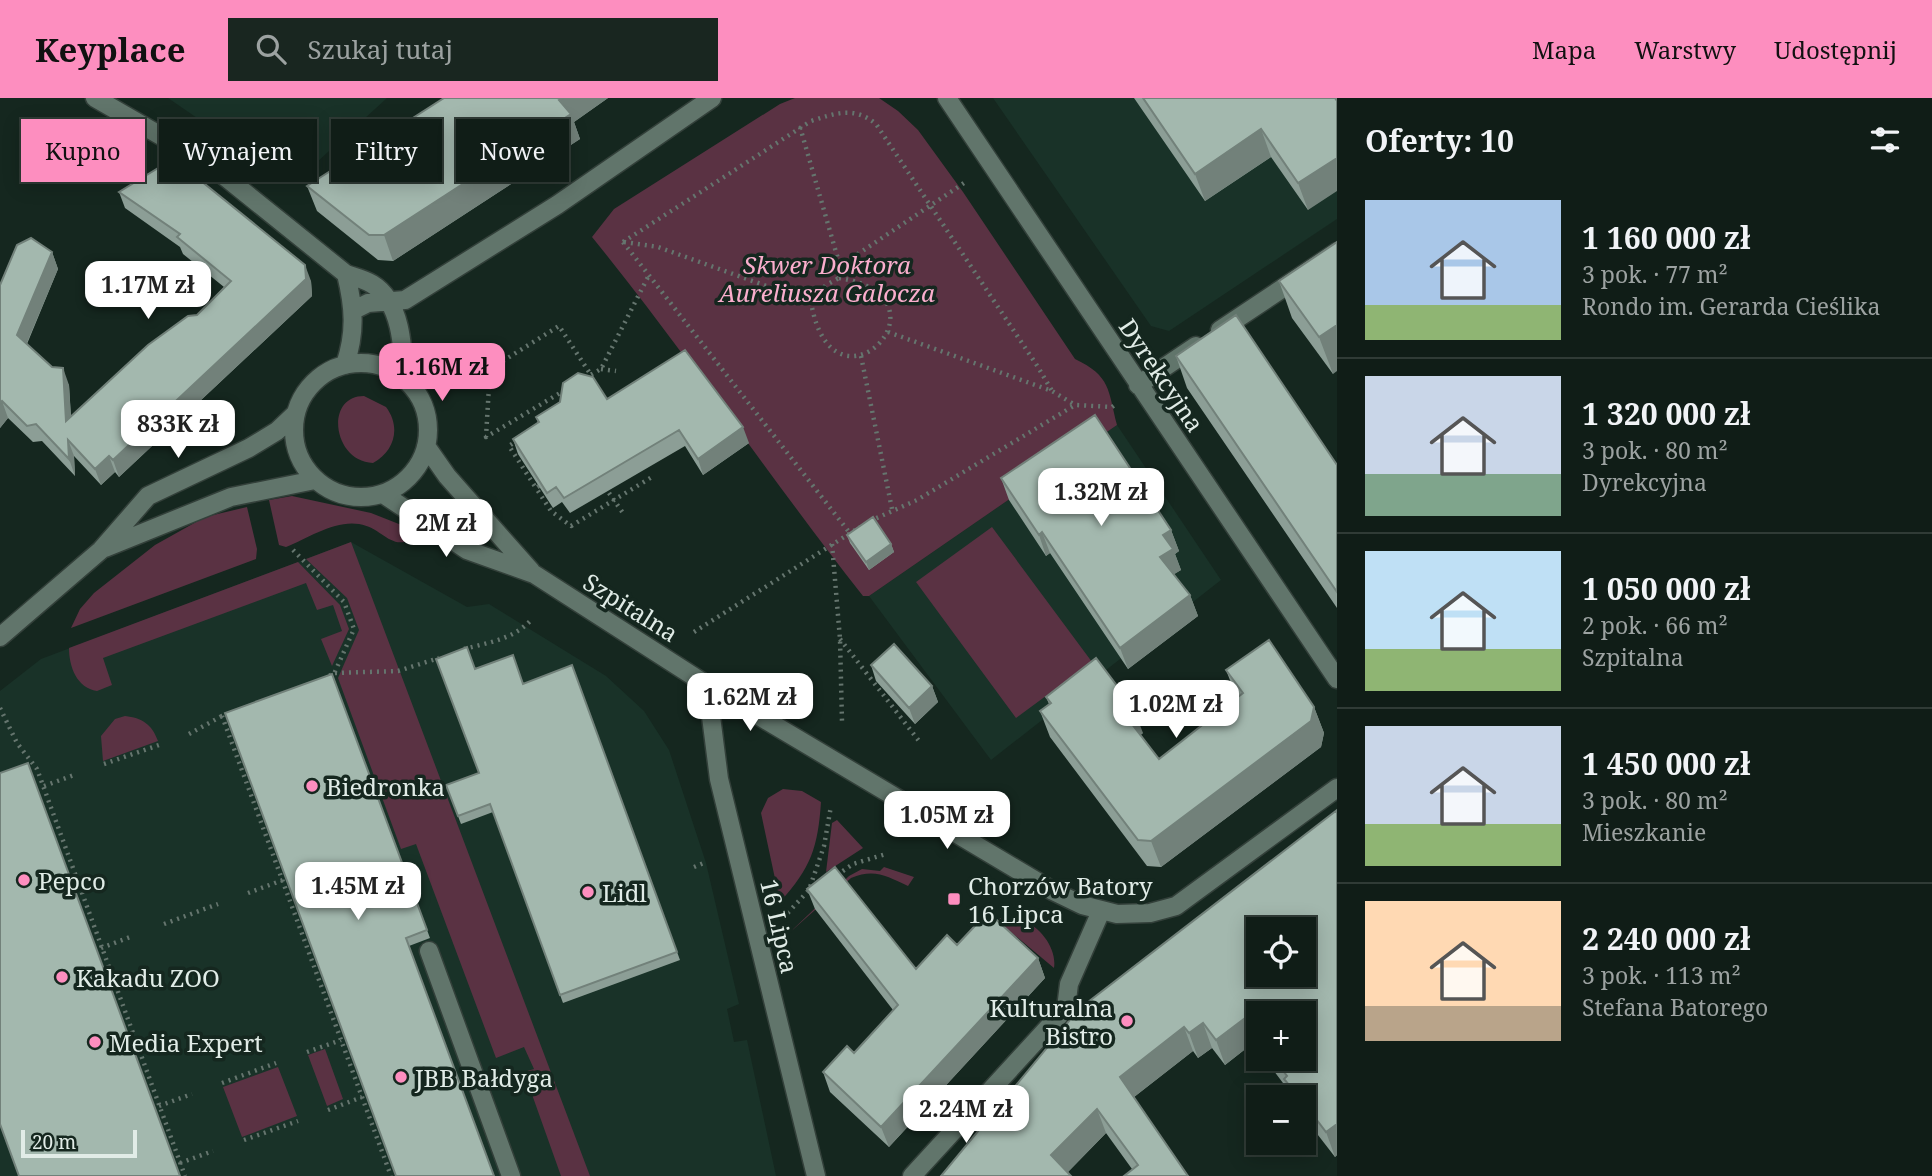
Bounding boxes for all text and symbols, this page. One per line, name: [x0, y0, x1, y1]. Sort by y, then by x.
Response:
search box: [228, 18, 718, 81]
text: Keyplace: [35, 27, 186, 72]
icon: search: [252, 30, 290, 68]
text: Szukaj tutaj: [308, 31, 453, 67]
text: Mapa: [1532, 33, 1596, 66]
text: Warstwy: [1634, 33, 1736, 66]
text: Udostępnij: [1774, 33, 1897, 66]
chip: Kupno: [21, 119, 145, 182]
chip: Wynajem: [159, 119, 317, 182]
chip: Filtry: [331, 119, 442, 182]
chip: Nowe: [456, 119, 569, 182]
text: Oferty: 10: [1365, 120, 1514, 161]
icon: filters: [1866, 121, 1904, 159]
text: 1 160 000 zł: [1582, 217, 1750, 258]
icon: home: [1421, 228, 1505, 312]
park label: Skwer Doktora Aureliusza Galocza: [717, 248, 935, 309]
text: 3 pok. · 77 m²: [1582, 258, 1728, 290]
pin: 1.17M zł: [76, 262, 220, 321]
text: 1.17M zł: [101, 268, 195, 300]
text: Rondo im. Gerarda Cieślika: [1582, 290, 1880, 322]
street label: Dyrekcyjna: [1112, 312, 1212, 438]
pin: 1.16M zł: [370, 344, 514, 403]
text: 1.16M zł: [395, 350, 489, 382]
text: 1 320 000 zł: [1582, 393, 1750, 434]
pin: 833K zł: [113, 400, 243, 460]
icon: home: [1421, 404, 1505, 488]
text: 833K zł: [137, 407, 219, 439]
text: 3 pok. · 80 m²: [1582, 434, 1728, 466]
text: Dyrekcyjna: [1582, 466, 1707, 498]
pin: 1.32M zł: [1029, 468, 1173, 528]
text: 1.32M zł: [1054, 475, 1148, 507]
pin: 2M zł: [397, 500, 495, 559]
text: 2M zł: [415, 506, 477, 538]
street label: Szpitalna: [577, 565, 685, 649]
text: 1 050 000 zł: [1582, 568, 1750, 609]
icon: home: [1421, 579, 1505, 663]
text: 2 pok. · 66 m²: [1582, 609, 1728, 641]
text: Szpitalna: [1582, 641, 1684, 673]
pin: 1.62M zł: [678, 674, 822, 733]
text: 1.62M zł: [703, 680, 797, 712]
pin: 1.02M zł: [1104, 680, 1248, 740]
text: 1.02M zł: [1129, 687, 1223, 719]
text: 1 450 000 zł: [1582, 743, 1750, 784]
icon: home: [1421, 754, 1505, 838]
place label: Biedronka: [326, 770, 445, 803]
marker: Biedronka: [304, 778, 320, 794]
text: 3 pok. · 80 m²: [1582, 784, 1728, 816]
pin: 1.05M zł: [875, 792, 1019, 851]
text: 1.05M zł: [900, 798, 994, 830]
text: Mieszkanie: [1582, 816, 1706, 848]
pin: 1.45M zł: [286, 862, 430, 922]
place label: Pepco: [38, 864, 106, 897]
text: 1.45M zł: [311, 869, 405, 901]
place label: Chorzów Batory 16 Lipca: [968, 869, 1153, 930]
marker: Pepco: [16, 872, 32, 888]
place label: Lidl: [602, 876, 647, 909]
street label: 16 Lipca: [753, 876, 807, 976]
marker: Lidl: [580, 884, 596, 900]
marker: Chorzów Batory 16 Lipca: [946, 891, 962, 907]
map controls: [1246, 917, 1316, 1155]
button: locate: [1246, 917, 1316, 987]
text: 2 240 000 zł: [1582, 918, 1750, 959]
icon: home: [1421, 929, 1505, 1013]
text: 3 pok. · 113 m²: [1582, 959, 1741, 991]
place label: Kakadu ZOO: [76, 961, 220, 994]
marker: Kakadu ZOO: [54, 969, 70, 985]
place label: Kulturalna Bistro: [990, 991, 1113, 1052]
text: Stefana Batorego: [1582, 991, 1768, 1023]
button: +: [1246, 1001, 1316, 1071]
marker: Kulturalna Bistro: [1119, 1013, 1135, 1029]
place label: Media Expert: [109, 1026, 263, 1059]
marker: Media Expert: [87, 1034, 103, 1050]
place label: JBB Bałdyga: [414, 1061, 553, 1094]
marker: JBB Bałdyga: [393, 1069, 409, 1085]
button: −: [1246, 1085, 1316, 1155]
pin: 2.24M zł: [894, 1086, 1038, 1145]
text: 2.24M zł: [919, 1092, 1013, 1124]
scale bar: [21, 1127, 136, 1159]
text: 20 m: [32, 1129, 76, 1155]

